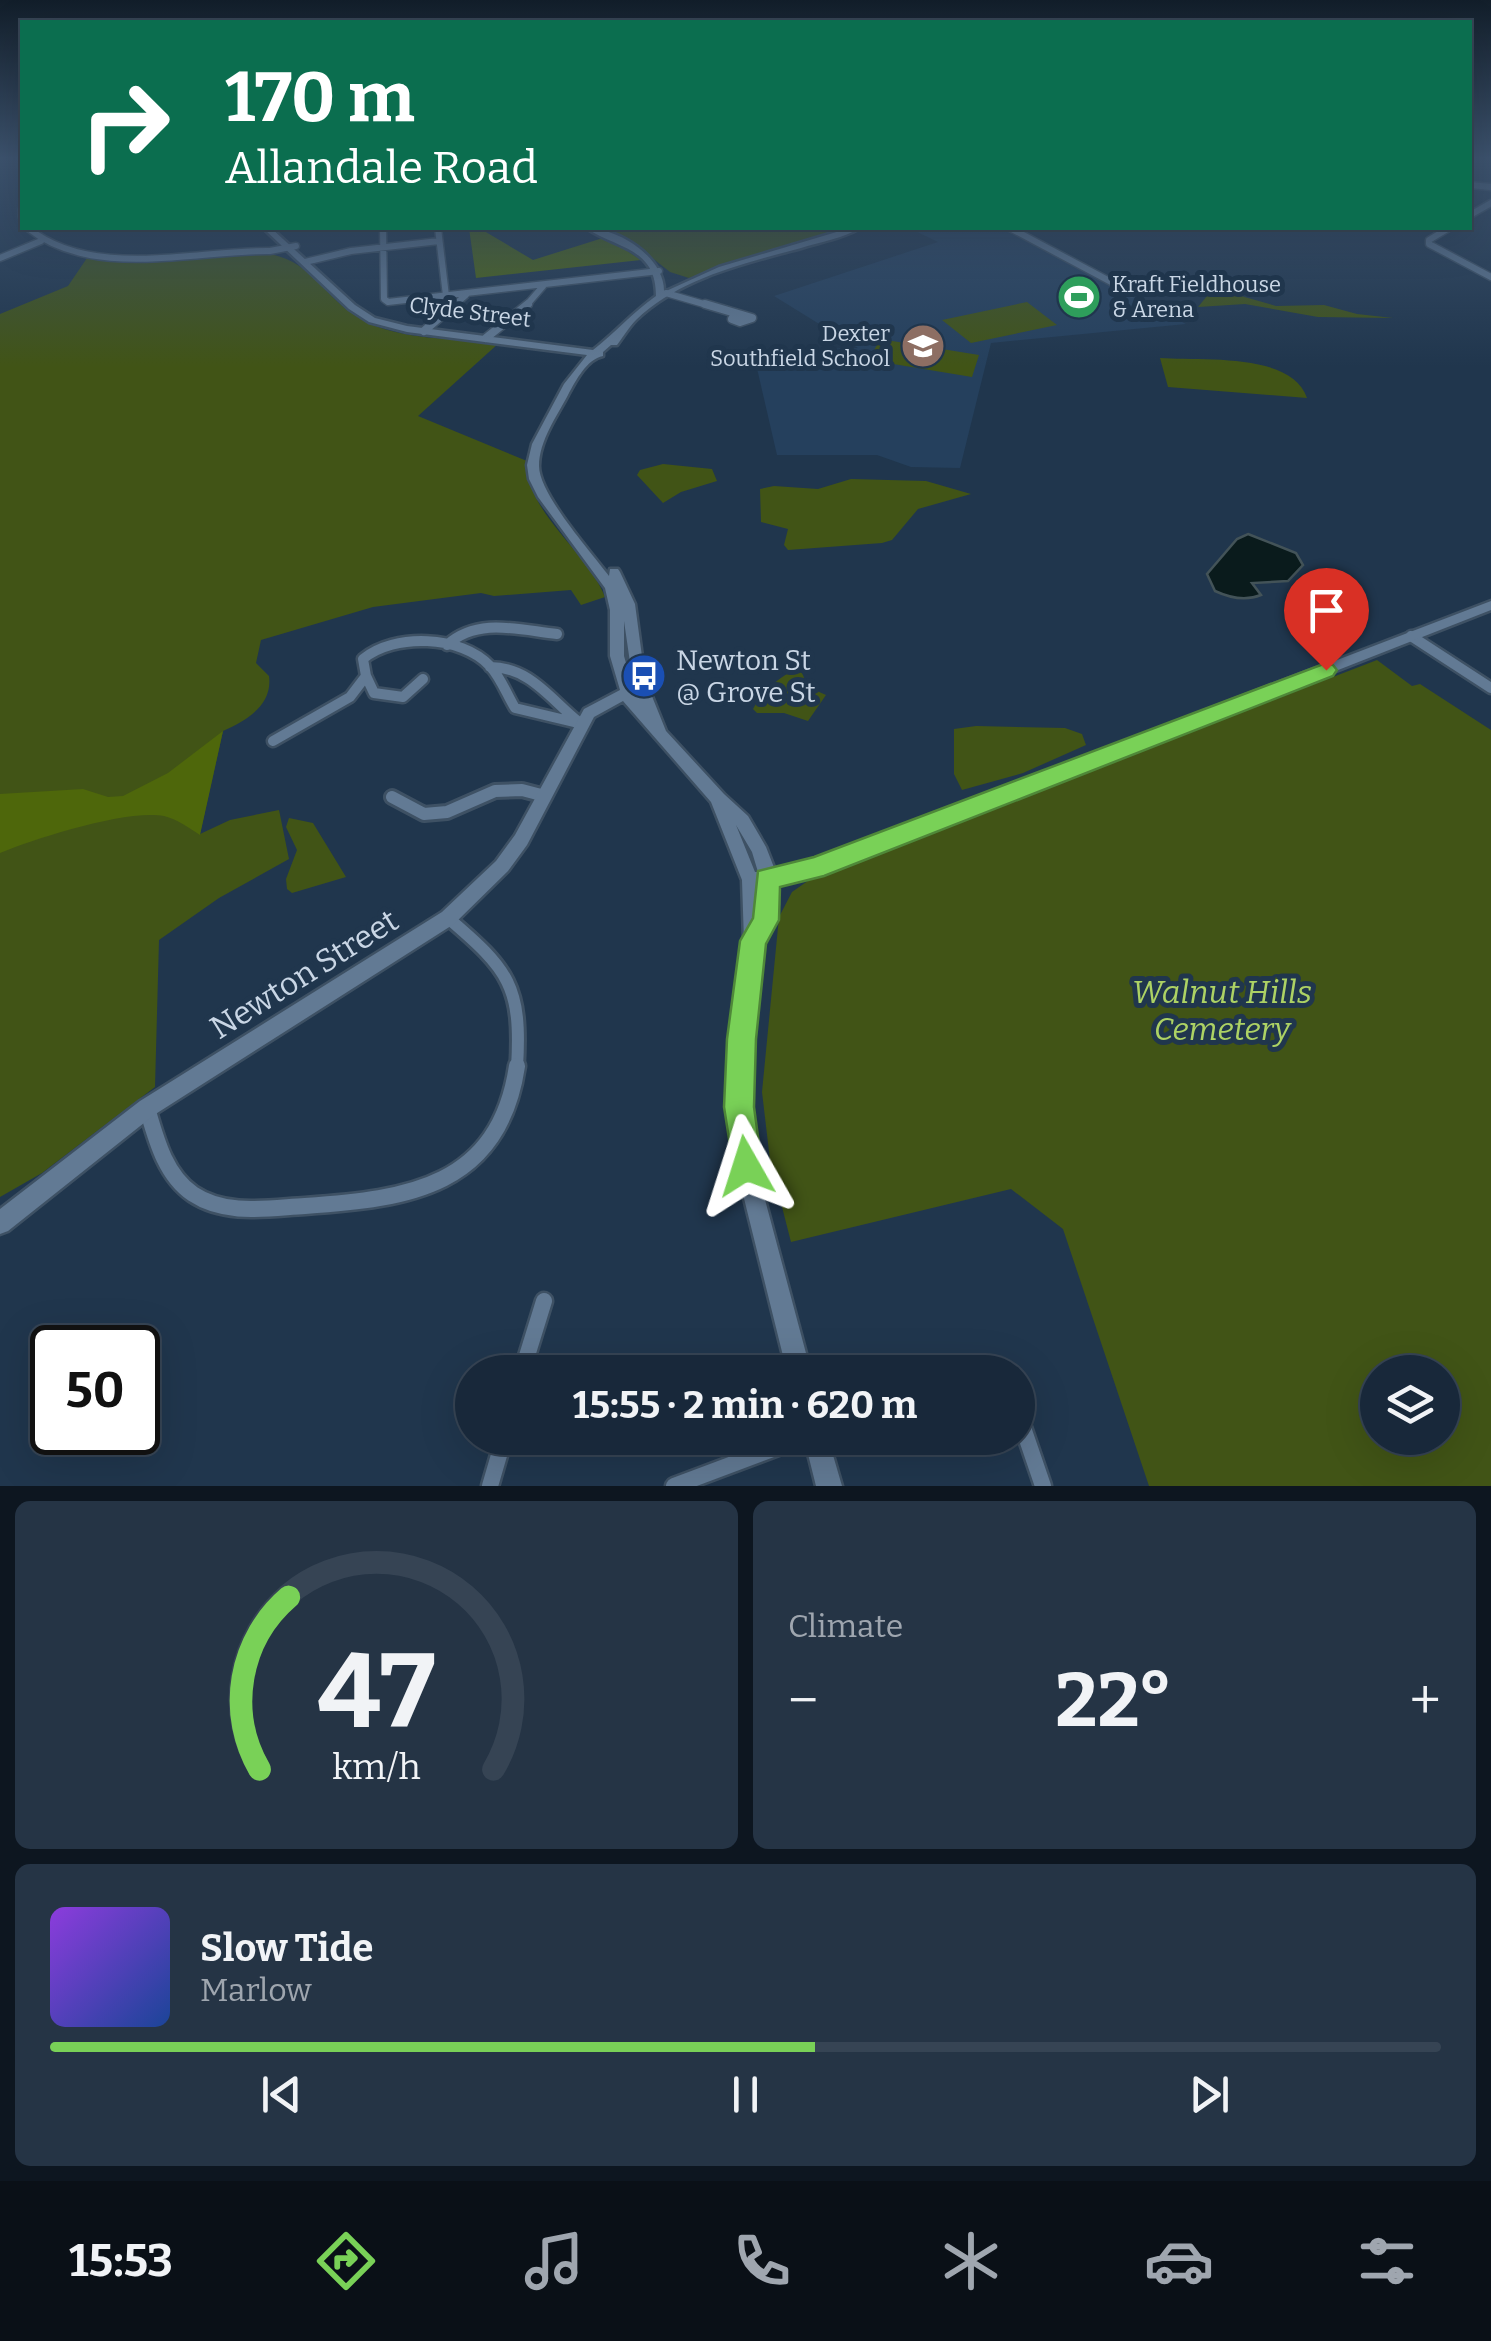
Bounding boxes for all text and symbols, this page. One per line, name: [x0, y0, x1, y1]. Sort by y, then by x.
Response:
text: 170 m: [225, 56, 415, 140]
icon: right: [60, 60, 190, 190]
text: Allandale Road: [225, 141, 538, 195]
place label: Kraft Fieldhouse & Arena: [1112, 271, 1281, 323]
sports icon: Kraft Fieldhouse & Arena: [1056, 274, 1102, 320]
street label: Clyde Street: [408, 291, 532, 333]
place label: Dexter Southfield School: [710, 320, 890, 372]
school or university icon: Dexter Southfield School: [900, 323, 946, 369]
pin: [1284, 568, 1369, 671]
icon: arrive: [1299, 583, 1354, 638]
place label: Newton St @ Grove St: [676, 644, 816, 709]
bus stop icon: Newton St @ Grove St: [621, 653, 667, 699]
street label: Newton Street: [203, 901, 405, 1047]
park label: Walnut Hills Cemetery: [1132, 973, 1312, 1048]
position arrow: [694, 1114, 798, 1218]
speed limit sign: 50: [30, 1325, 160, 1455]
map controls: [1360, 1355, 1460, 1455]
button: layers: [1360, 1355, 1460, 1455]
text: 15:55 · 2 min · 620 m: [573, 1382, 917, 1428]
text: Climate: [788, 1607, 903, 1645]
text: 47: [317, 1630, 436, 1755]
text: 22°: [1055, 1656, 1173, 1746]
text: −: [788, 1668, 818, 1734]
text: +: [1410, 1668, 1441, 1734]
text: km/h: [332, 1746, 421, 1788]
text: Slow Tide: [200, 1925, 373, 1971]
text: Marlow: [200, 1971, 312, 2009]
icon: previous: [254, 2067, 309, 2122]
icon: pause: [718, 2067, 773, 2122]
icon: next: [1182, 2067, 1237, 2122]
icon: directions: [311, 2226, 381, 2296]
icon: music: [519, 2226, 589, 2296]
icon: phone: [727, 2226, 797, 2296]
icon: climate: [936, 2226, 1006, 2296]
icon: car: [1144, 2226, 1214, 2296]
icon: filters: [1352, 2226, 1422, 2296]
text: 15:53: [69, 2234, 173, 2288]

